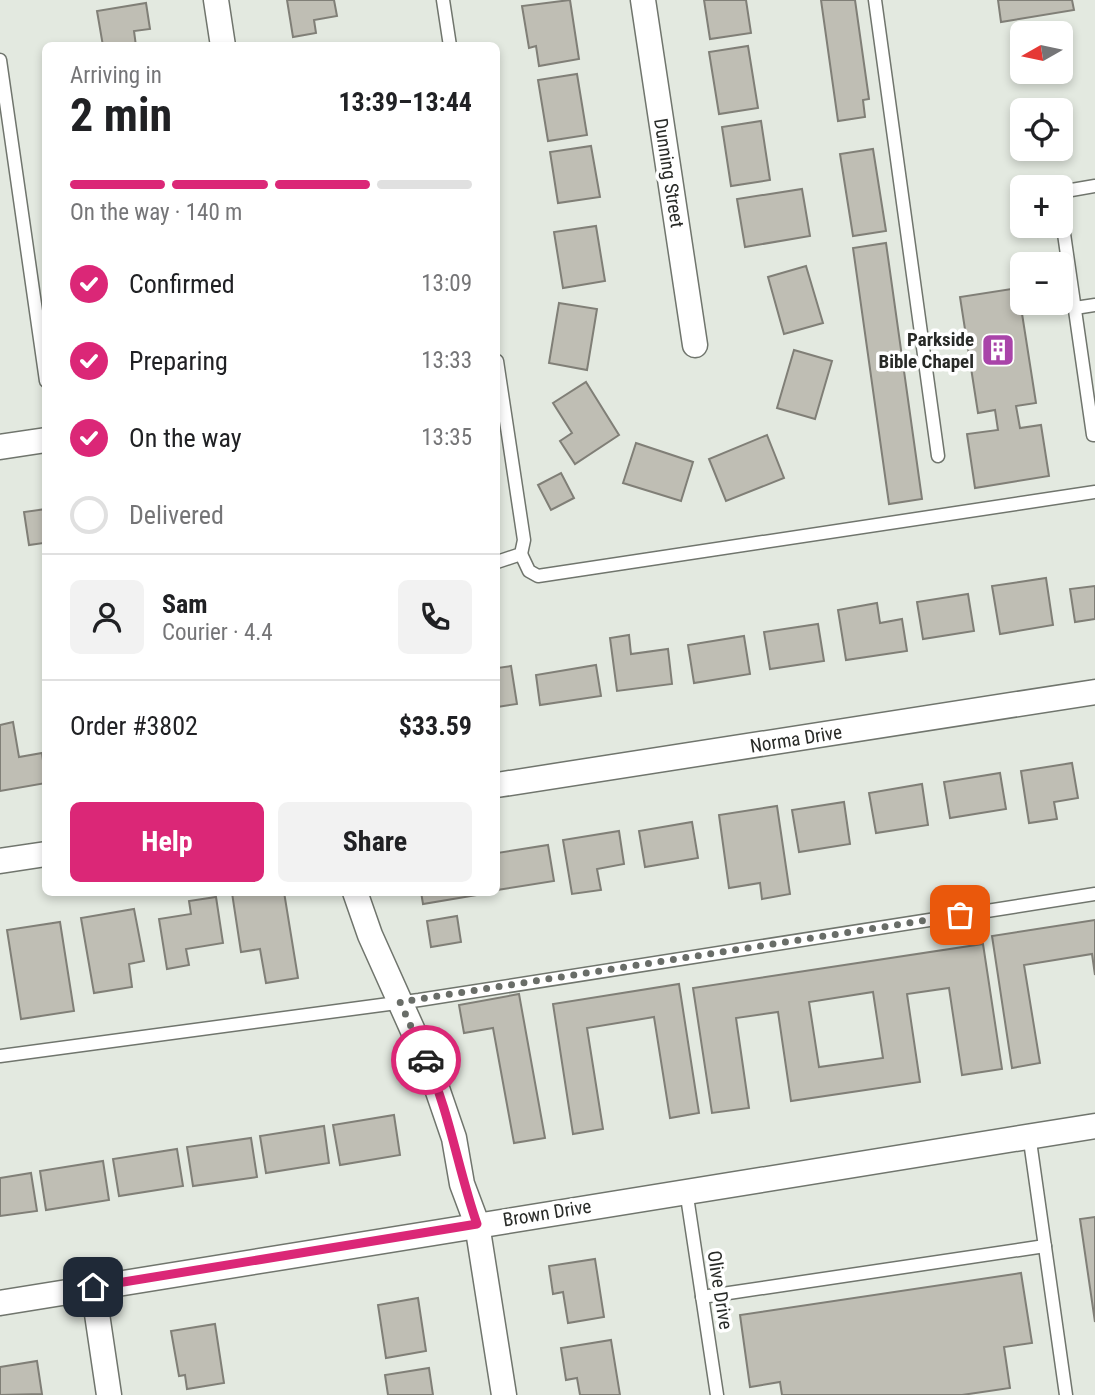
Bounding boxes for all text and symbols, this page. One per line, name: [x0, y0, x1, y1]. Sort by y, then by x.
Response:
north arrow: [1010, 21, 1073, 84]
map controls: [1010, 21, 1073, 315]
text: Arriving in: [70, 62, 162, 89]
text: 13:39–13:44: [338, 87, 472, 117]
text: 2 min: [70, 88, 172, 142]
button: locate: [1010, 98, 1073, 161]
street label: Dunning Street: [649, 117, 689, 229]
button: +: [1010, 175, 1073, 238]
text: On the way · 140 m: [70, 199, 242, 226]
button: −: [1010, 252, 1073, 315]
icon: check: [70, 265, 108, 303]
text: Confirmed: [129, 269, 235, 299]
text: 13:09: [421, 270, 472, 297]
place label: Parkside Bible Chapel: [878, 328, 974, 373]
building icon: Parkside Bible Chapel: [979, 331, 1017, 369]
icon: check: [70, 342, 108, 380]
text: Preparing: [129, 346, 228, 376]
text: 13:33: [421, 347, 472, 374]
icon: check: [70, 419, 108, 457]
text: On the way: [129, 423, 242, 453]
text: 13:35: [421, 424, 472, 451]
text: Delivered: [129, 500, 224, 530]
button: person: [70, 580, 144, 654]
button: phone: [398, 580, 472, 654]
text: Sam: [162, 589, 208, 619]
text: Courier · 4.4: [162, 619, 273, 646]
text: Order #3802: [70, 711, 198, 741]
text: $33.59: [399, 711, 472, 741]
street label: Norma Drive: [748, 720, 844, 758]
button: Help: [70, 802, 264, 882]
button: Share: [278, 802, 472, 882]
pin: [930, 885, 990, 945]
icon: bag: [941, 896, 979, 934]
courier: [391, 1025, 461, 1095]
icon: car: [407, 1041, 445, 1079]
street label: Brown Drive: [501, 1195, 593, 1231]
street label: Olive Drive: [702, 1249, 738, 1331]
pin: [63, 1257, 123, 1317]
icon: home: [74, 1268, 112, 1306]

